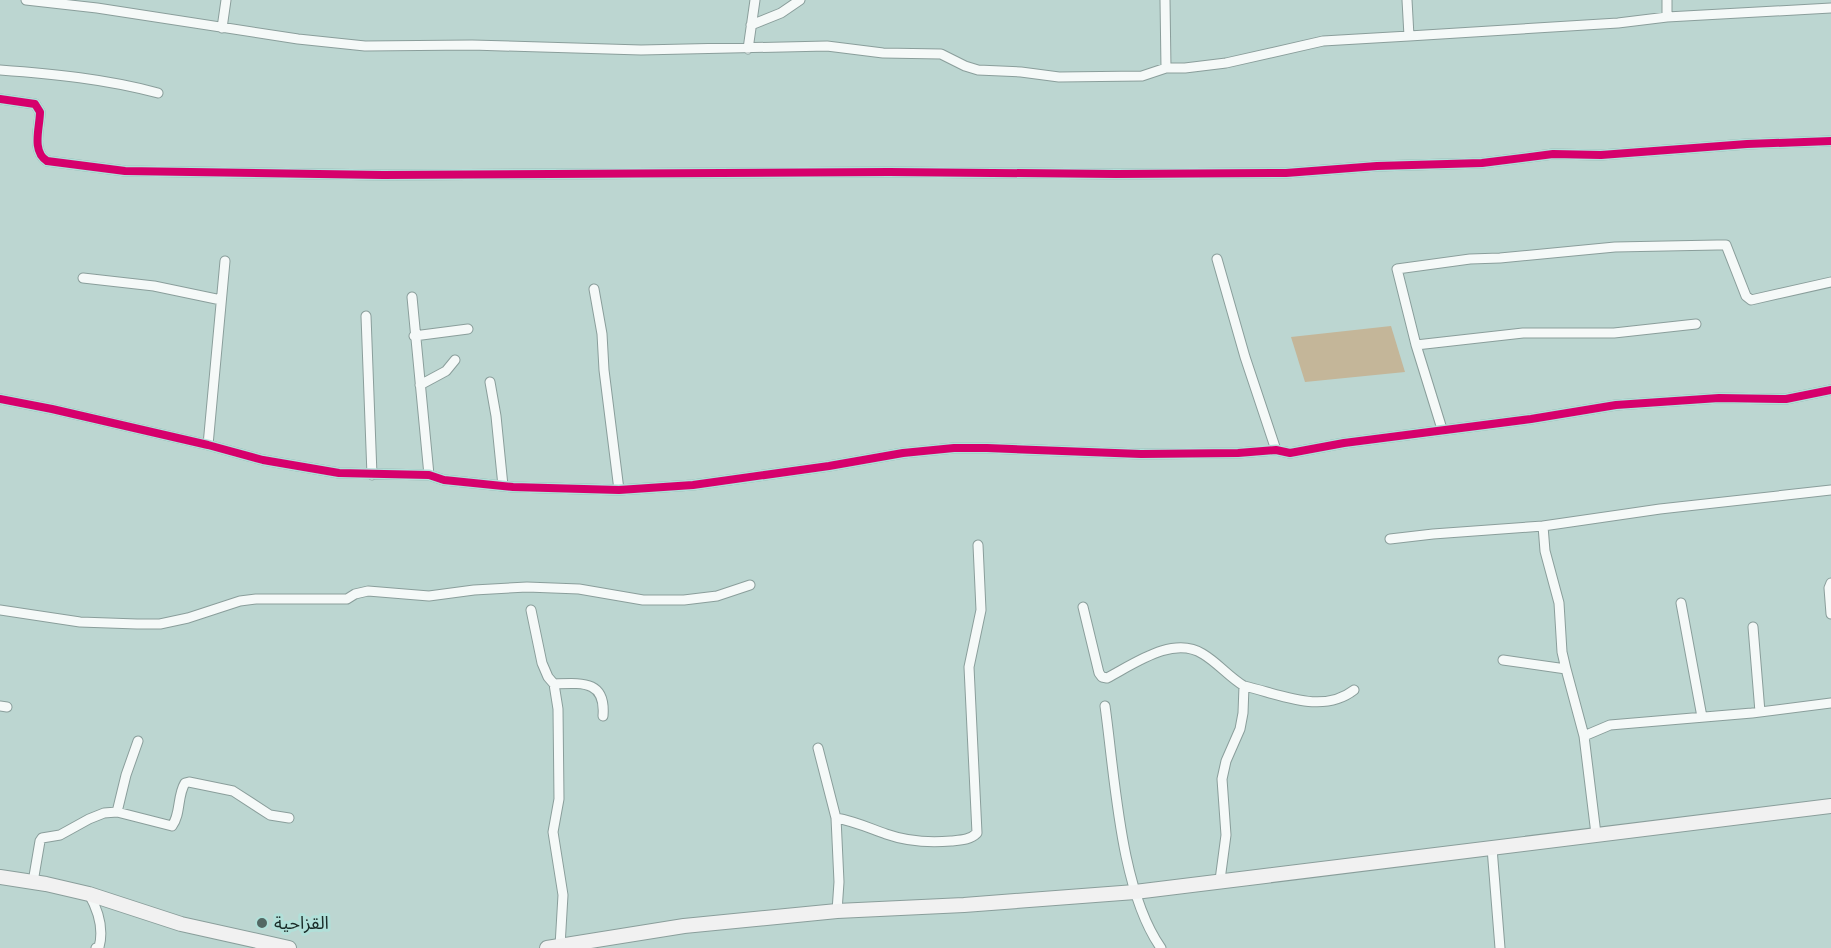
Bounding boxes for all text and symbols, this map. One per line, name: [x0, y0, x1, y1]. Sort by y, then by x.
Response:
place label: القزاحية: [274, 912, 329, 934]
marker: القزاحية: [255, 916, 269, 930]

